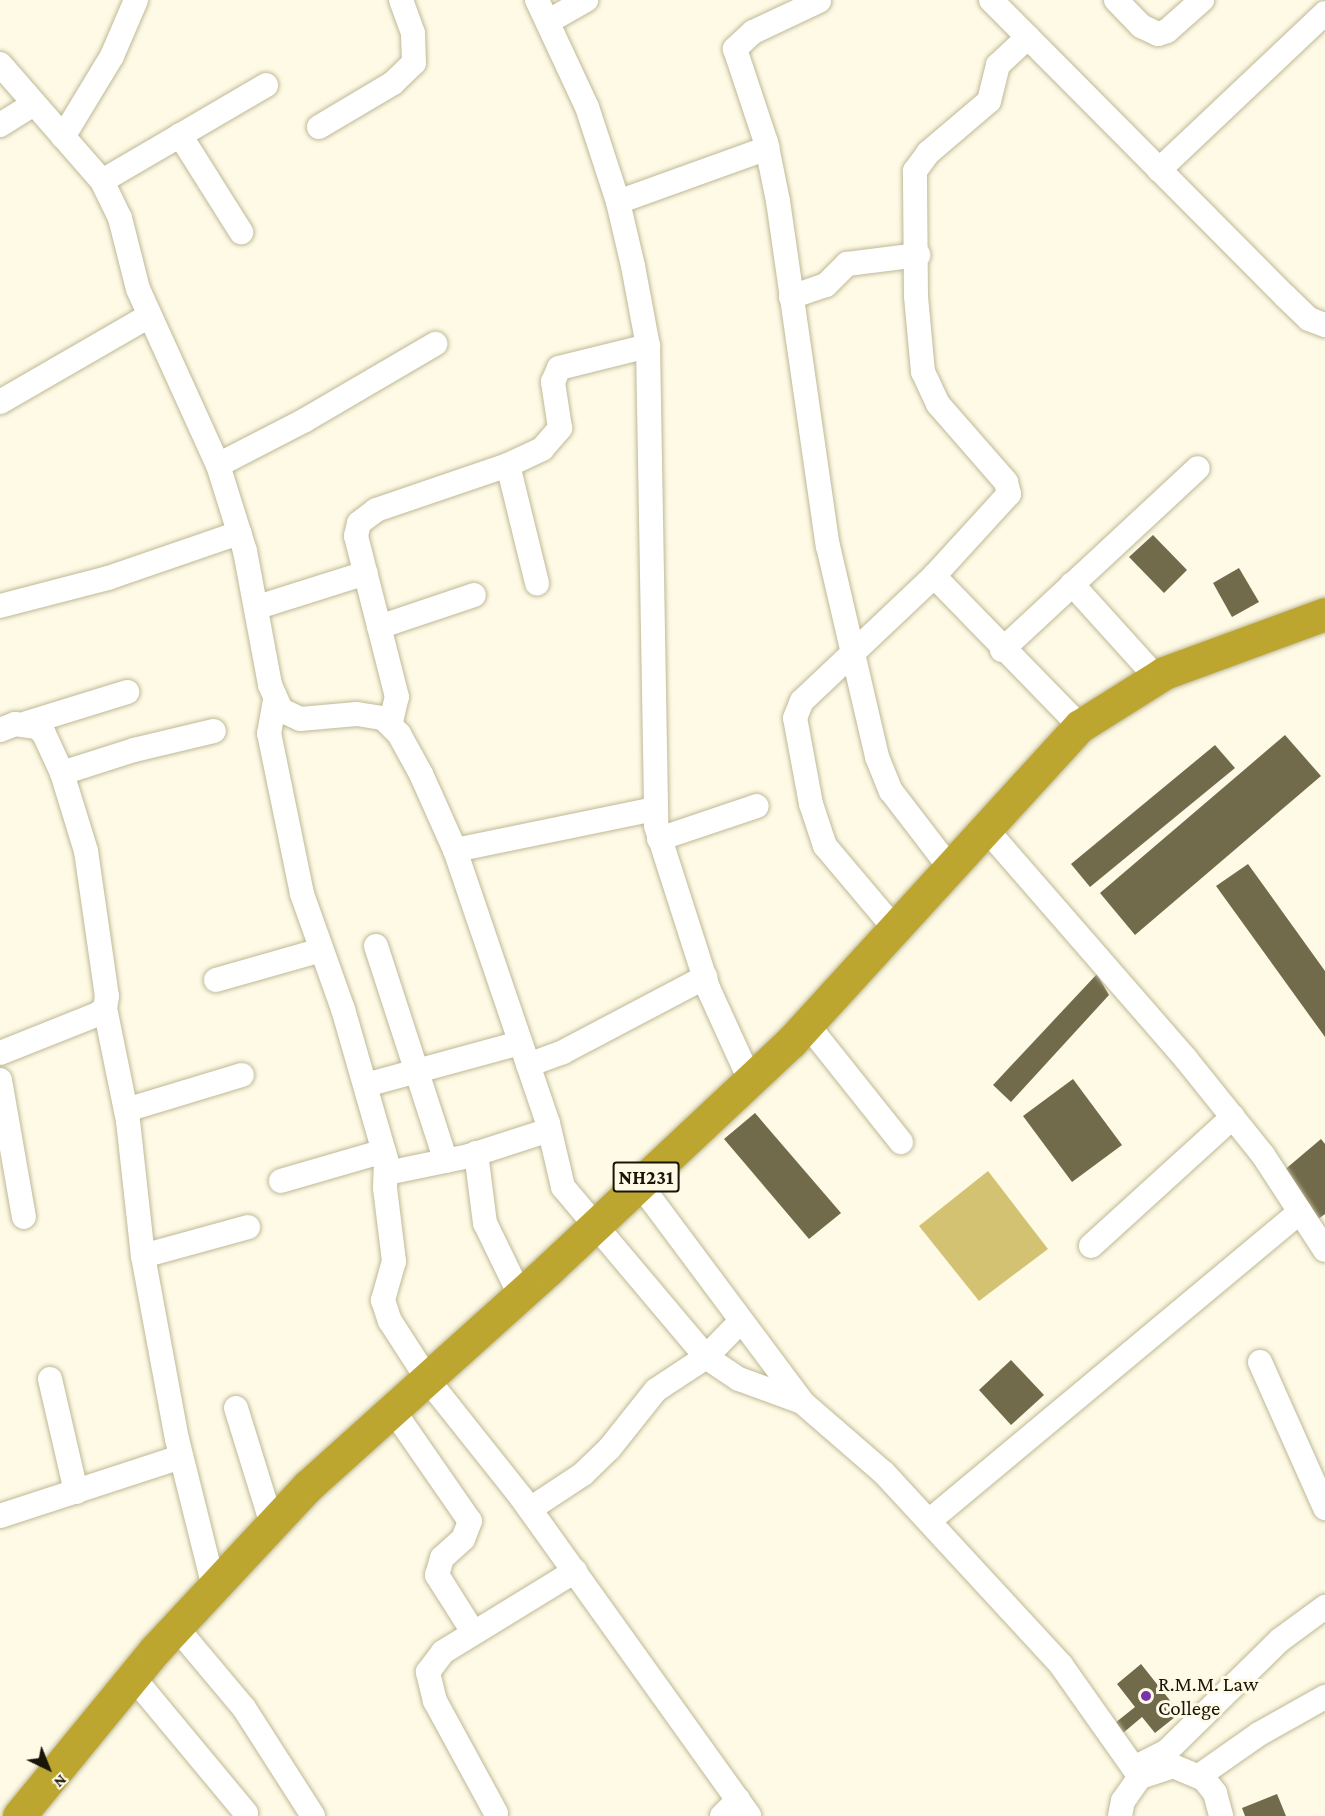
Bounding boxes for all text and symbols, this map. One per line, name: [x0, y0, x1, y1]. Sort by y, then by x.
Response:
road number: NH231: [612, 1160, 680, 1194]
place label: R.M.M. Law College: [1158, 1671, 1258, 1721]
marker: R.M.M. Law College: [1139, 1689, 1153, 1703]
north arrow: [18, 1738, 78, 1798]
text: N: [51, 1772, 70, 1791]

